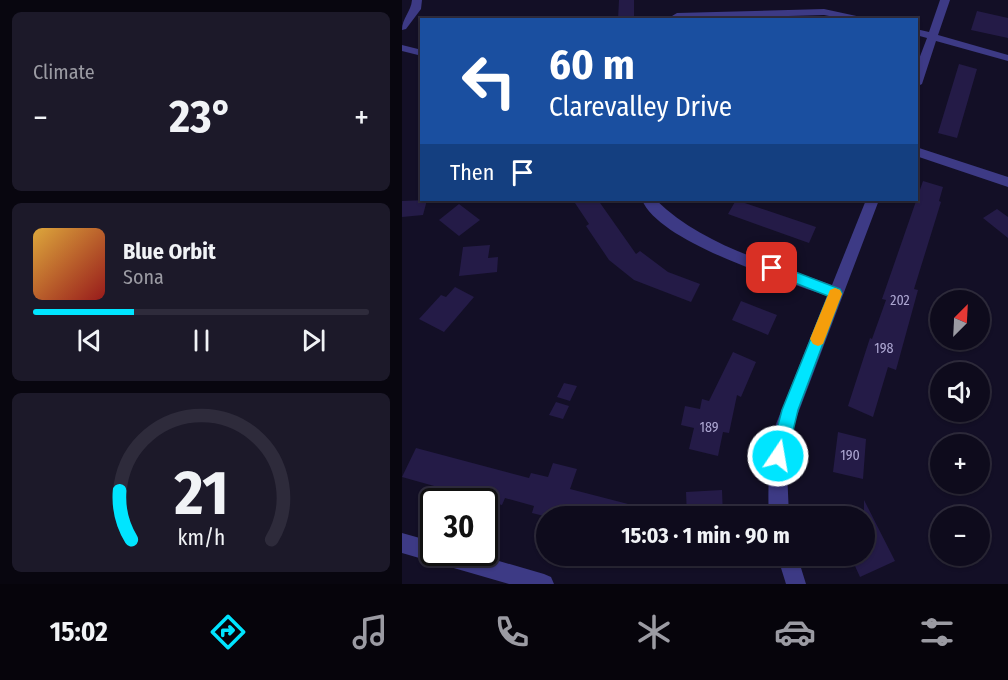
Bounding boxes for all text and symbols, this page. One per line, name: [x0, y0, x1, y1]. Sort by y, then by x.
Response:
text: 60 m: [549, 40, 635, 90]
icon: left: [450, 42, 528, 120]
text: Climate: [33, 60, 95, 84]
text: 23°: [169, 90, 233, 144]
text: Clarevalley Drive: [549, 91, 732, 123]
text: −: [33, 98, 48, 138]
text: +: [354, 98, 369, 138]
icon: arrive: [506, 156, 539, 189]
text: Then: [450, 159, 494, 186]
text: Blue Orbit: [123, 238, 216, 265]
pin: [746, 242, 797, 293]
icon: arrive: [755, 251, 788, 284]
text: Sona: [123, 265, 164, 289]
north arrow: [930, 290, 990, 350]
map controls: [930, 290, 990, 566]
house number: 202: [890, 292, 910, 309]
icon: previous: [73, 324, 106, 357]
icon: pause: [185, 324, 218, 357]
icon: next: [297, 324, 330, 357]
house number: 198: [874, 340, 894, 357]
button: sound: [930, 362, 990, 422]
house number: 189: [699, 419, 719, 436]
position arrow: [746, 424, 810, 488]
button: +: [930, 434, 990, 494]
house number: 190: [840, 447, 860, 464]
text: 21: [173, 456, 228, 531]
speed limit sign: 30: [420, 488, 498, 566]
button: −: [930, 506, 990, 566]
text: 15:03 · 1 min · 90 m: [621, 522, 790, 549]
text: km/h: [177, 525, 225, 551]
icon: directions: [207, 611, 249, 653]
icon: music: [349, 611, 391, 653]
icon: phone: [491, 611, 533, 653]
icon: climate: [633, 611, 675, 653]
icon: car: [774, 611, 816, 653]
icon: filters: [916, 611, 958, 653]
text: 15:02: [50, 616, 108, 648]

